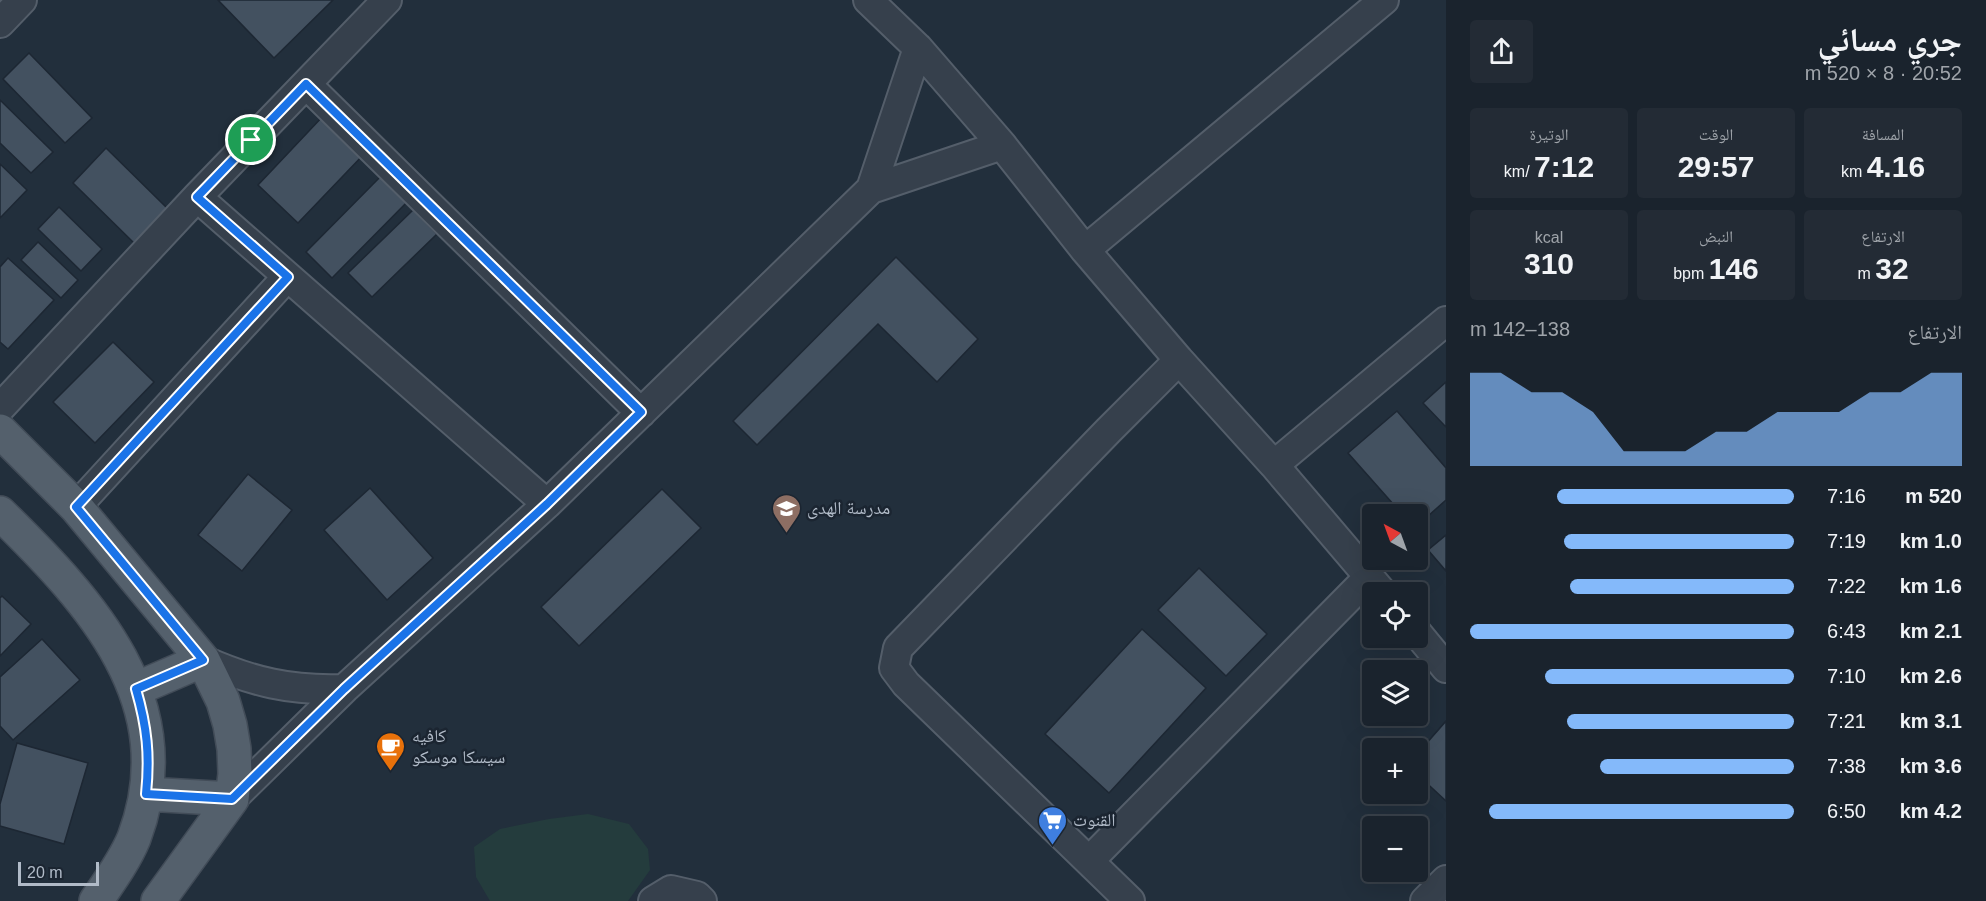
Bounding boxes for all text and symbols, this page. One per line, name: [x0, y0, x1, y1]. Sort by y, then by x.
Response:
button: share: [1470, 20, 1533, 83]
text: جري مسائي: [1817, 21, 1962, 58]
text: 20:52 · 8 × 520 m: [1805, 62, 1962, 84]
pin: [225, 114, 276, 165]
icon: arrive: [234, 123, 267, 156]
text: الوتيرة: [1530, 126, 1568, 143]
text: الوقت: [1699, 126, 1733, 143]
text: المسافة: [1862, 126, 1904, 143]
text: 7:12: [1534, 150, 1594, 183]
text: 29:57: [1678, 150, 1754, 183]
text: 4.16: [1867, 150, 1925, 183]
text: /km: [1504, 163, 1534, 180]
text: km: [1841, 163, 1867, 180]
text: النبض: [1699, 228, 1733, 245]
text: الارتفاع: [1861, 228, 1905, 245]
text: kcal: [1535, 229, 1563, 246]
text: 310: [1524, 247, 1574, 280]
text: 146: [1709, 252, 1759, 285]
text: 32: [1875, 252, 1909, 285]
text: bpm: [1673, 265, 1709, 282]
text: m: [1857, 265, 1875, 282]
text: 138–142 m: [1470, 318, 1570, 340]
text: الارتفاع: [1907, 321, 1962, 343]
text: 7:16: [1827, 485, 1866, 507]
text: 520 m: [1905, 485, 1962, 507]
school or university icon: مدرسة الهدى: [770, 492, 802, 534]
place label: مدرسة الهدى: [807, 498, 890, 519]
north arrow: [1362, 504, 1428, 570]
map controls: [1362, 504, 1428, 882]
text: 7:19: [1827, 530, 1866, 552]
text: 1.0 km: [1900, 530, 1962, 552]
text: 7:22: [1827, 575, 1866, 597]
text: 1.6 km: [1900, 575, 1962, 597]
button: locate: [1362, 582, 1428, 648]
text: 6:43: [1827, 620, 1866, 642]
text: 2.1 km: [1900, 620, 1962, 642]
button: layers: [1362, 660, 1428, 726]
text: 7:10: [1827, 665, 1866, 687]
text: 2.6 km: [1900, 665, 1962, 687]
text: 7:21: [1827, 710, 1866, 732]
text: 3.1 km: [1900, 710, 1962, 732]
place label: كافيه سيسكا موسكو: [412, 726, 505, 767]
cafe icon: كافيه سيسكا موسكو: [375, 730, 407, 772]
button: +: [1362, 738, 1428, 804]
text: 7:38: [1827, 755, 1866, 777]
text: 3.6 km: [1900, 755, 1962, 777]
text: 6:50: [1827, 800, 1866, 822]
text: 4.2 km: [1900, 800, 1962, 822]
supermarket icon: القنوت: [1036, 804, 1068, 846]
place label: القنوت: [1073, 810, 1116, 830]
button: −: [1362, 816, 1428, 882]
scale bar: [18, 859, 99, 886]
text: 20 m: [27, 864, 63, 881]

